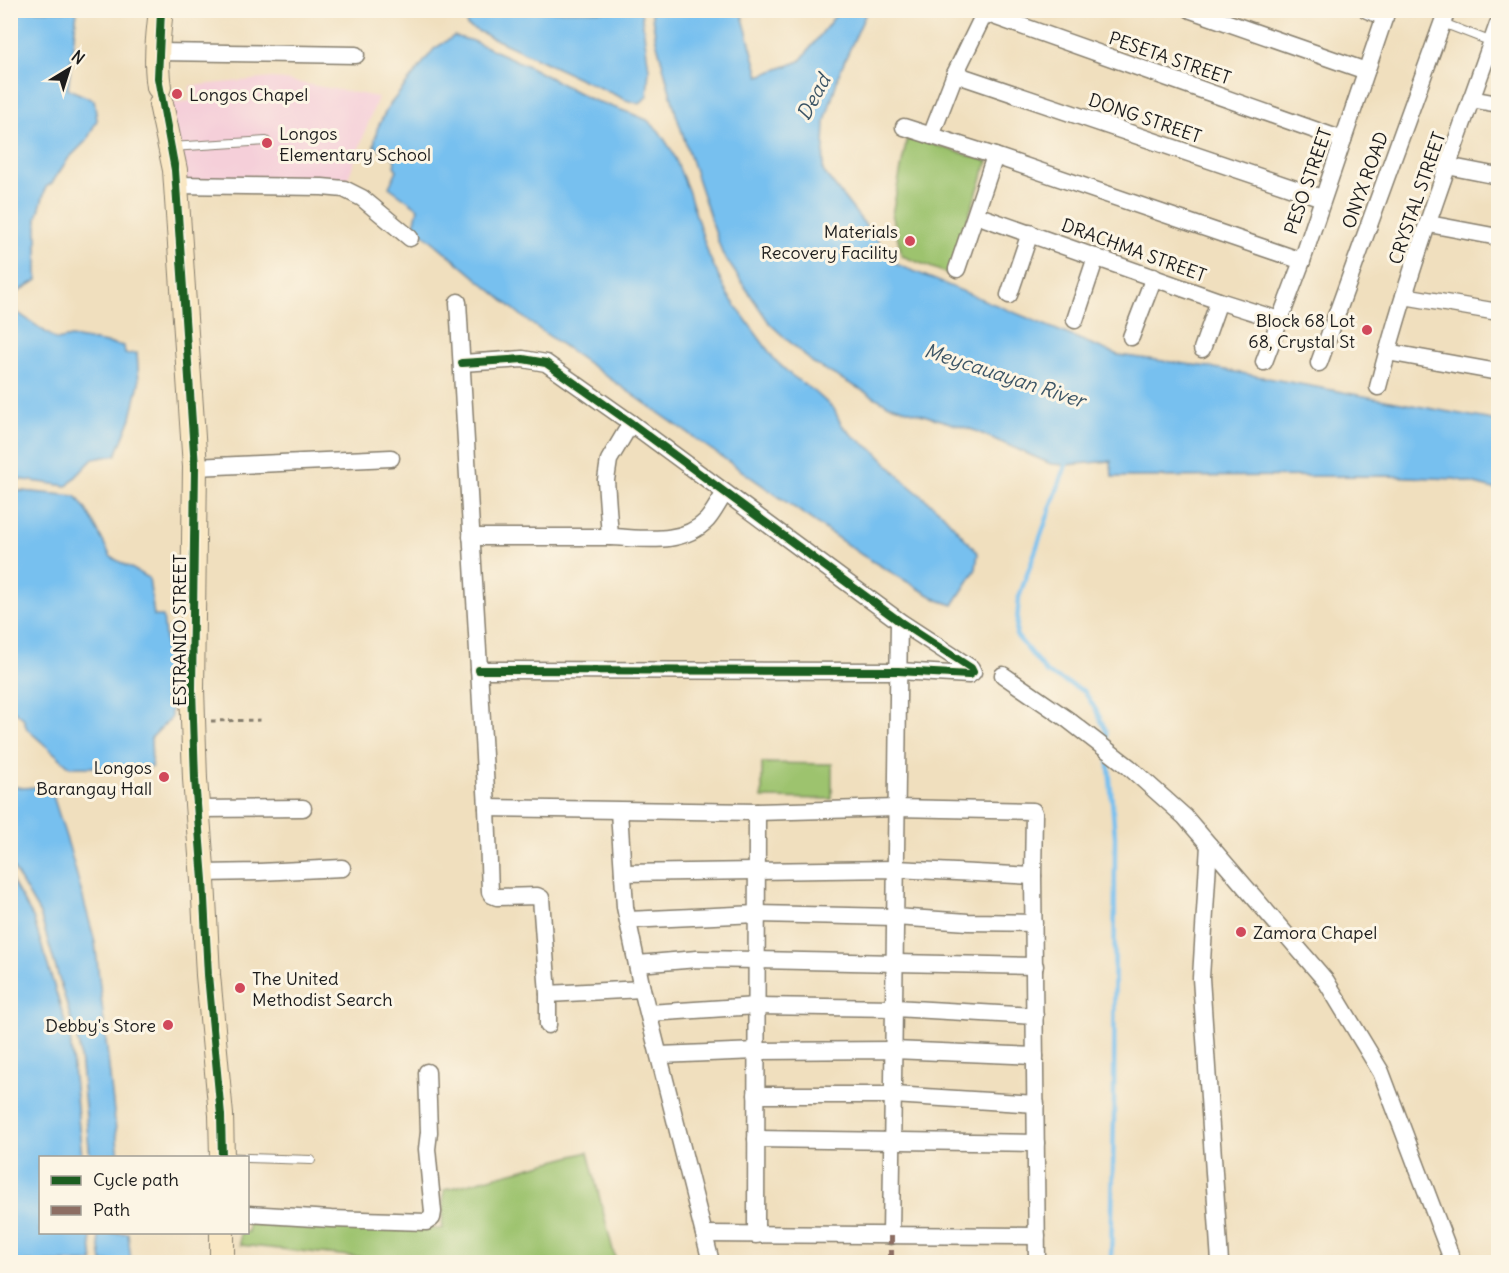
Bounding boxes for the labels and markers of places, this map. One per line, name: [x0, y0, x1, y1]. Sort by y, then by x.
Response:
place label: Longos Chapel: [189, 83, 308, 106]
marker: Longos Chapel: [170, 87, 184, 101]
place label: Longos Elementary School: [279, 122, 431, 166]
marker: Longos Elementary School: [260, 136, 274, 150]
place label: Materials Recovery Facility: [761, 220, 898, 264]
marker: Materials Recovery Facility: [903, 234, 917, 248]
place label: Block 68 Lot 68, Crystal St: [1248, 309, 1355, 353]
marker: Block 68 Lot 68, Crystal St: [1360, 323, 1374, 337]
place label: Longos Barangay Hall: [36, 756, 152, 800]
marker: Longos Barangay Hall: [157, 770, 171, 784]
place label: Zamora Chapel: [1253, 921, 1377, 944]
marker: Zamora Chapel: [1234, 925, 1248, 939]
place label: The United Methodist Search: [252, 967, 393, 1011]
marker: The United Methodist Search: [233, 981, 247, 995]
place label: Debby's Store: [45, 1014, 156, 1037]
marker: Debby's Store: [161, 1018, 175, 1032]

